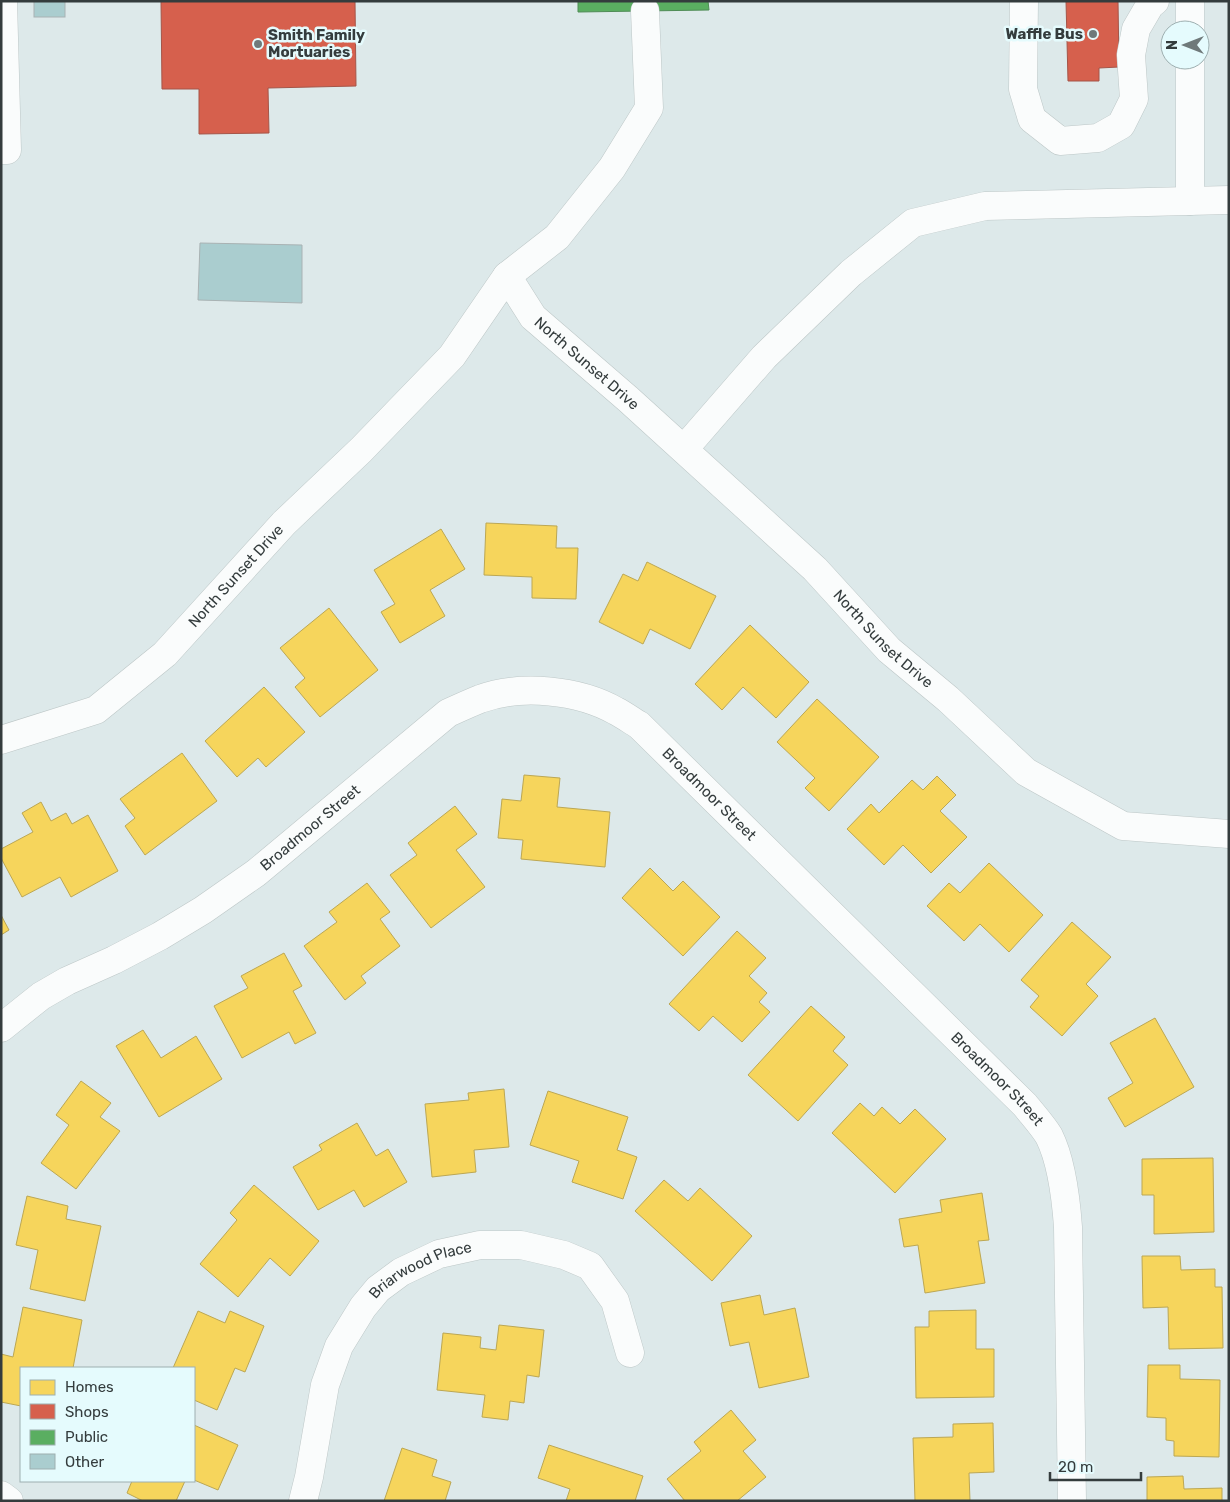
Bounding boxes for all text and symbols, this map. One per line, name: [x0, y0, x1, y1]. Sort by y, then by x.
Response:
north arrow: [1160, 20, 1210, 70]
place label: Waffle Bus: [1005, 25, 1083, 43]
place label: Smith Family Mortuaries: [268, 26, 365, 61]
marker: Waffle Bus: [1087, 28, 1099, 40]
marker: Smith Family Mortuaries: [252, 38, 264, 50]
text: N: [1164, 40, 1181, 50]
street label: North Sunset Drive: [531, 313, 643, 414]
street label: North Sunset Drive: [185, 521, 287, 631]
street label: North Sunset Drive: [830, 586, 937, 692]
street label: Broadmoor Street: [659, 744, 760, 844]
street label: Broadmoor Street: [257, 781, 364, 875]
street label: Broadmoor Street: [947, 1028, 1047, 1129]
street label: Briarwood Place: [365, 1238, 473, 1302]
legend: [20, 1367, 195, 1482]
text: Homes: [65, 1378, 114, 1396]
text: Shops: [65, 1403, 109, 1421]
text: Public: [65, 1428, 108, 1446]
scale bar: [1050, 1450, 1141, 1482]
text: Other: [65, 1453, 105, 1471]
text: 20 m: [1058, 1458, 1093, 1476]

